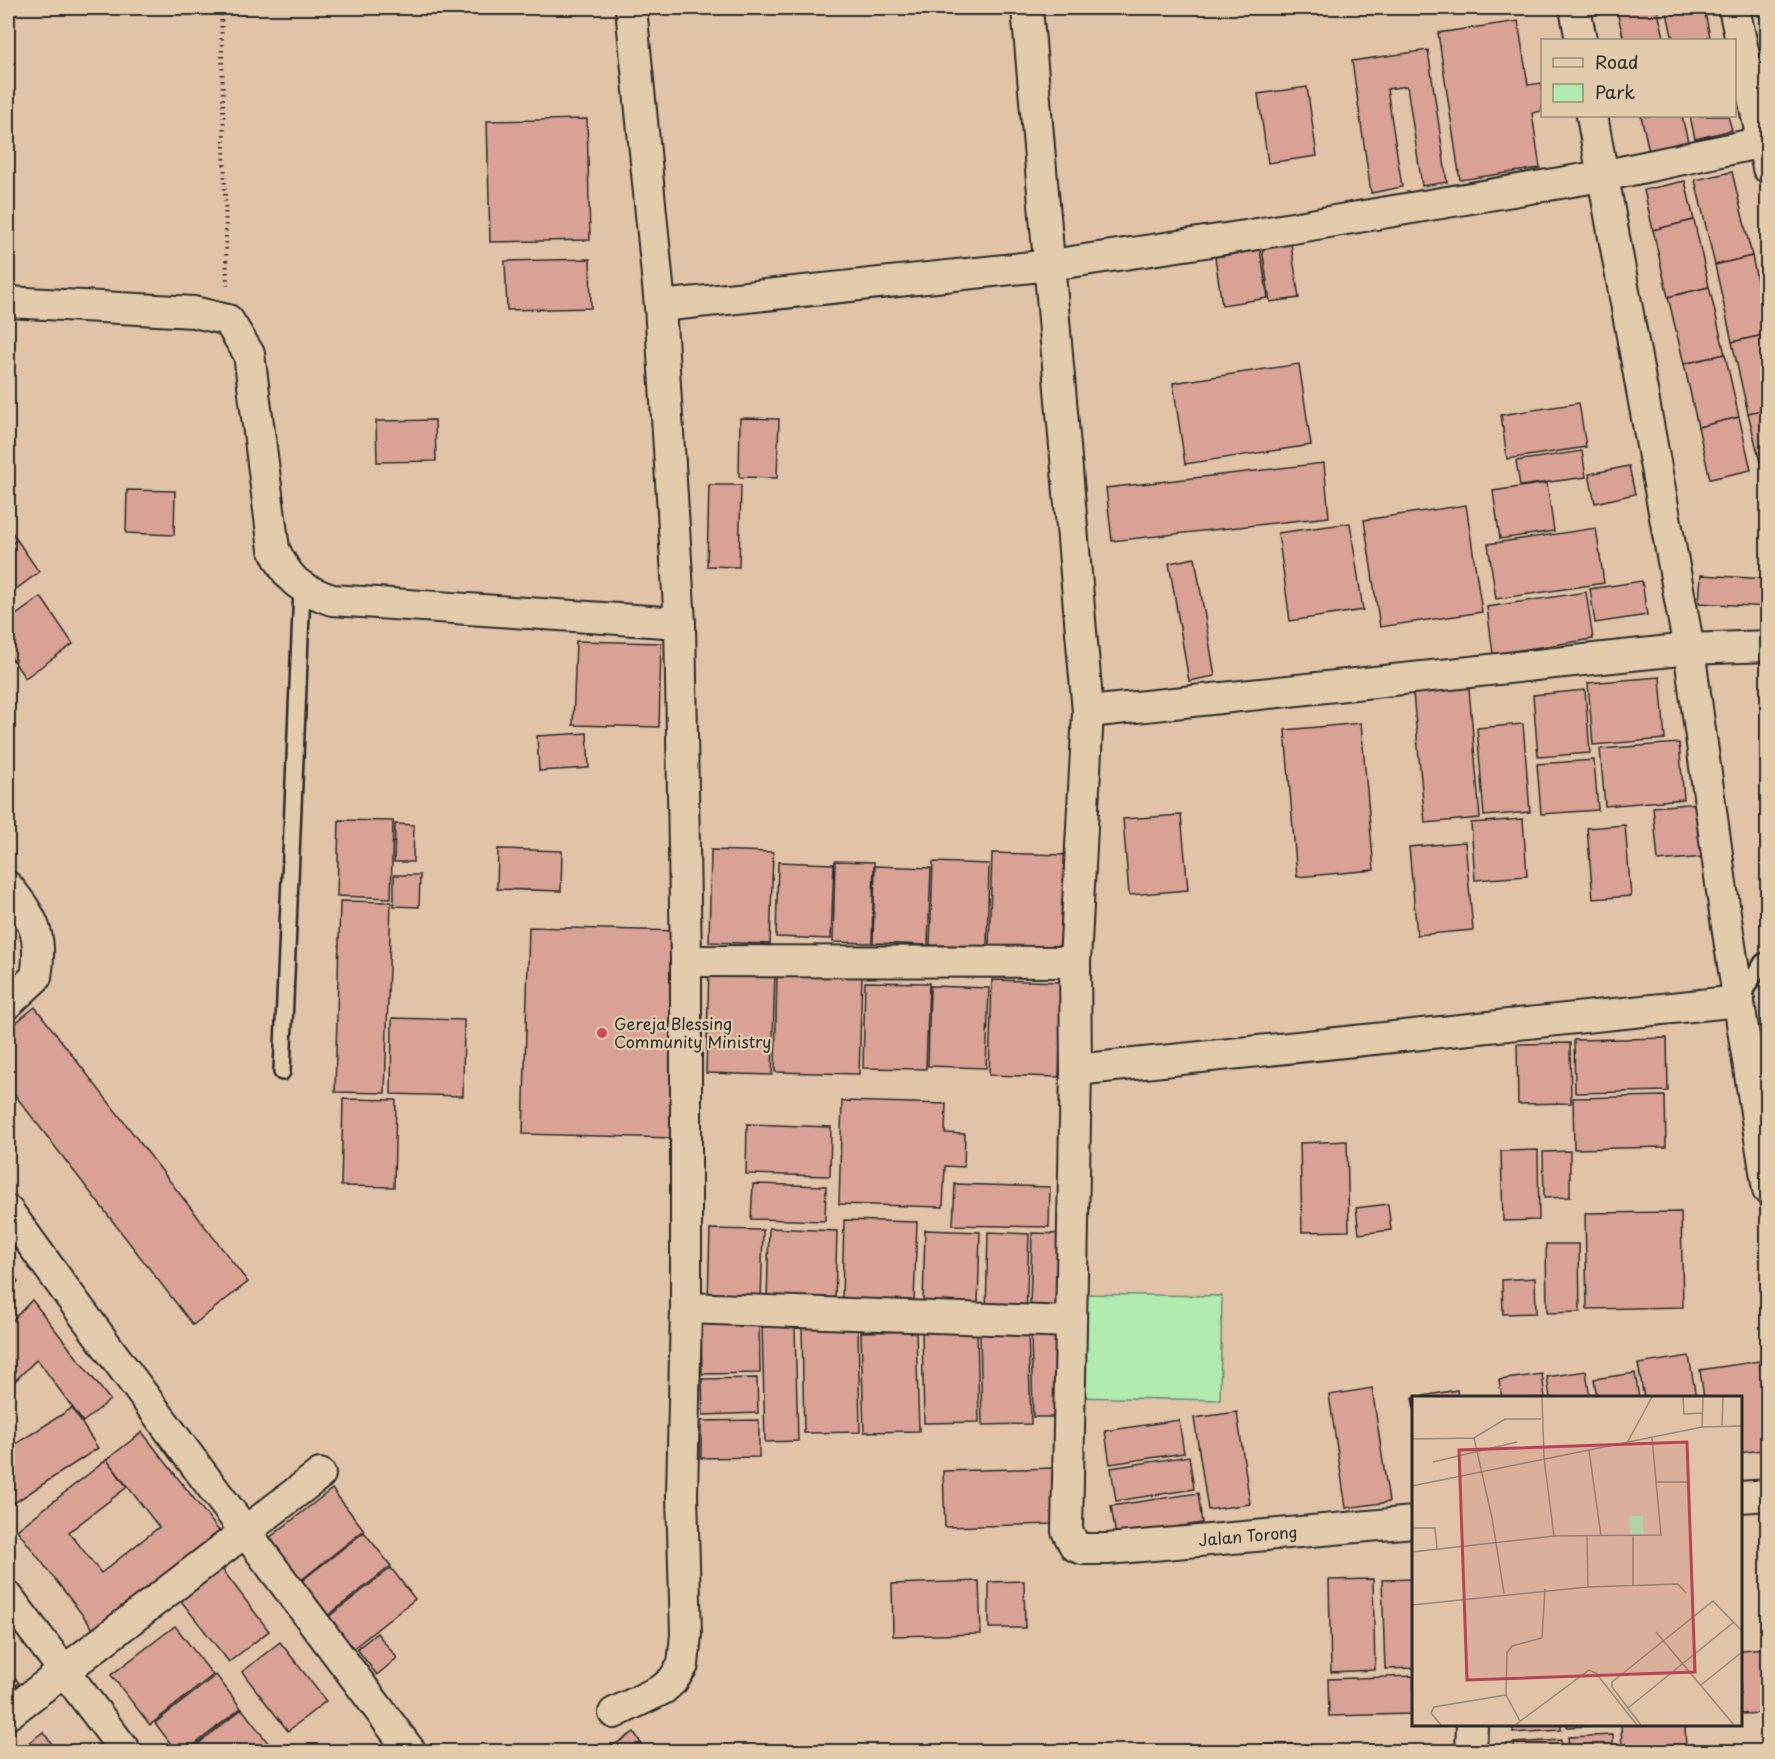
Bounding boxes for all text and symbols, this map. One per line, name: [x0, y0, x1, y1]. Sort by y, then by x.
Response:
legend: [1541, 39, 1736, 117]
text: Road: [1595, 48, 1639, 75]
text: Park: [1595, 78, 1635, 105]
place label: Gereja Blessing Community Ministry: [614, 1011, 772, 1053]
marker: Gereja Blessing Community Ministry: [595, 1026, 609, 1040]
inset map: [1412, 1396, 1742, 1726]
street label: Jalan Torong: [1197, 1519, 1298, 1551]

